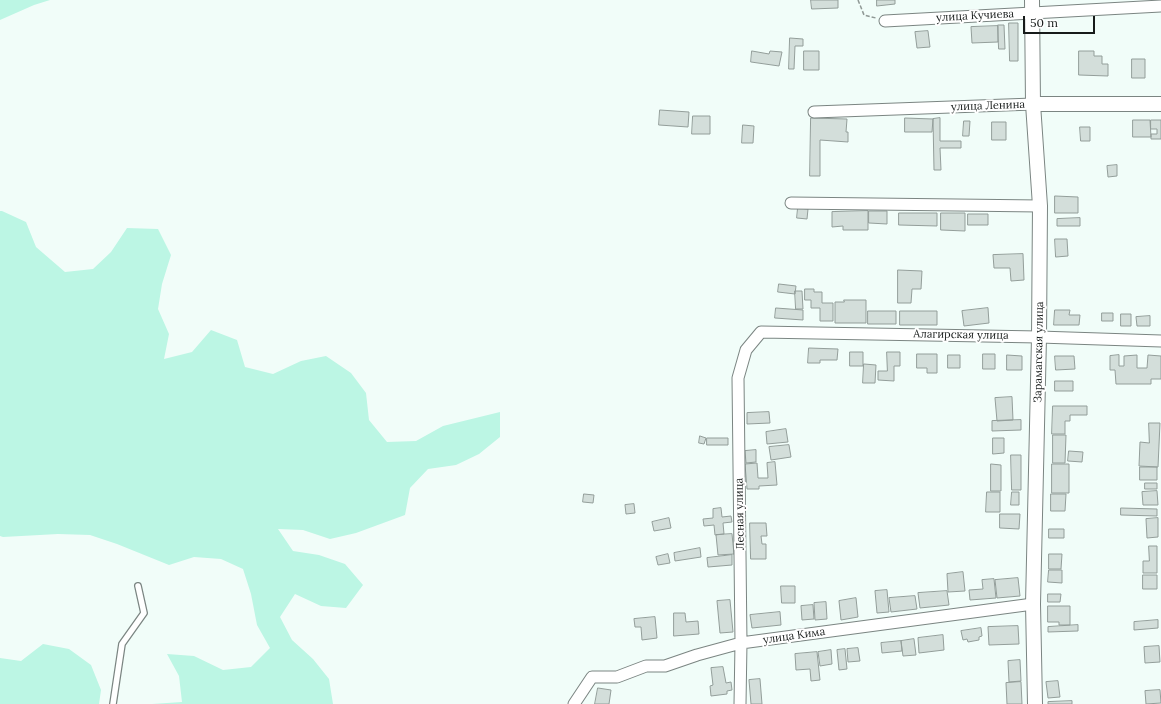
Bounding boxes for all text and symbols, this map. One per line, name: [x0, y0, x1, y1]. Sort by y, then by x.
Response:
street label: улица Кучиева: [936, 7, 1014, 25]
scale bar: [1025, 8, 1097, 34]
text: 50 m: [1030, 15, 1058, 30]
street label: улица Ленина: [951, 98, 1025, 114]
street label: Зарамагская улица: [1032, 301, 1046, 403]
street label: Алагирская улица: [913, 328, 1009, 342]
street label: Лесная улица: [733, 478, 747, 550]
street label: улица Кима: [762, 625, 826, 647]

